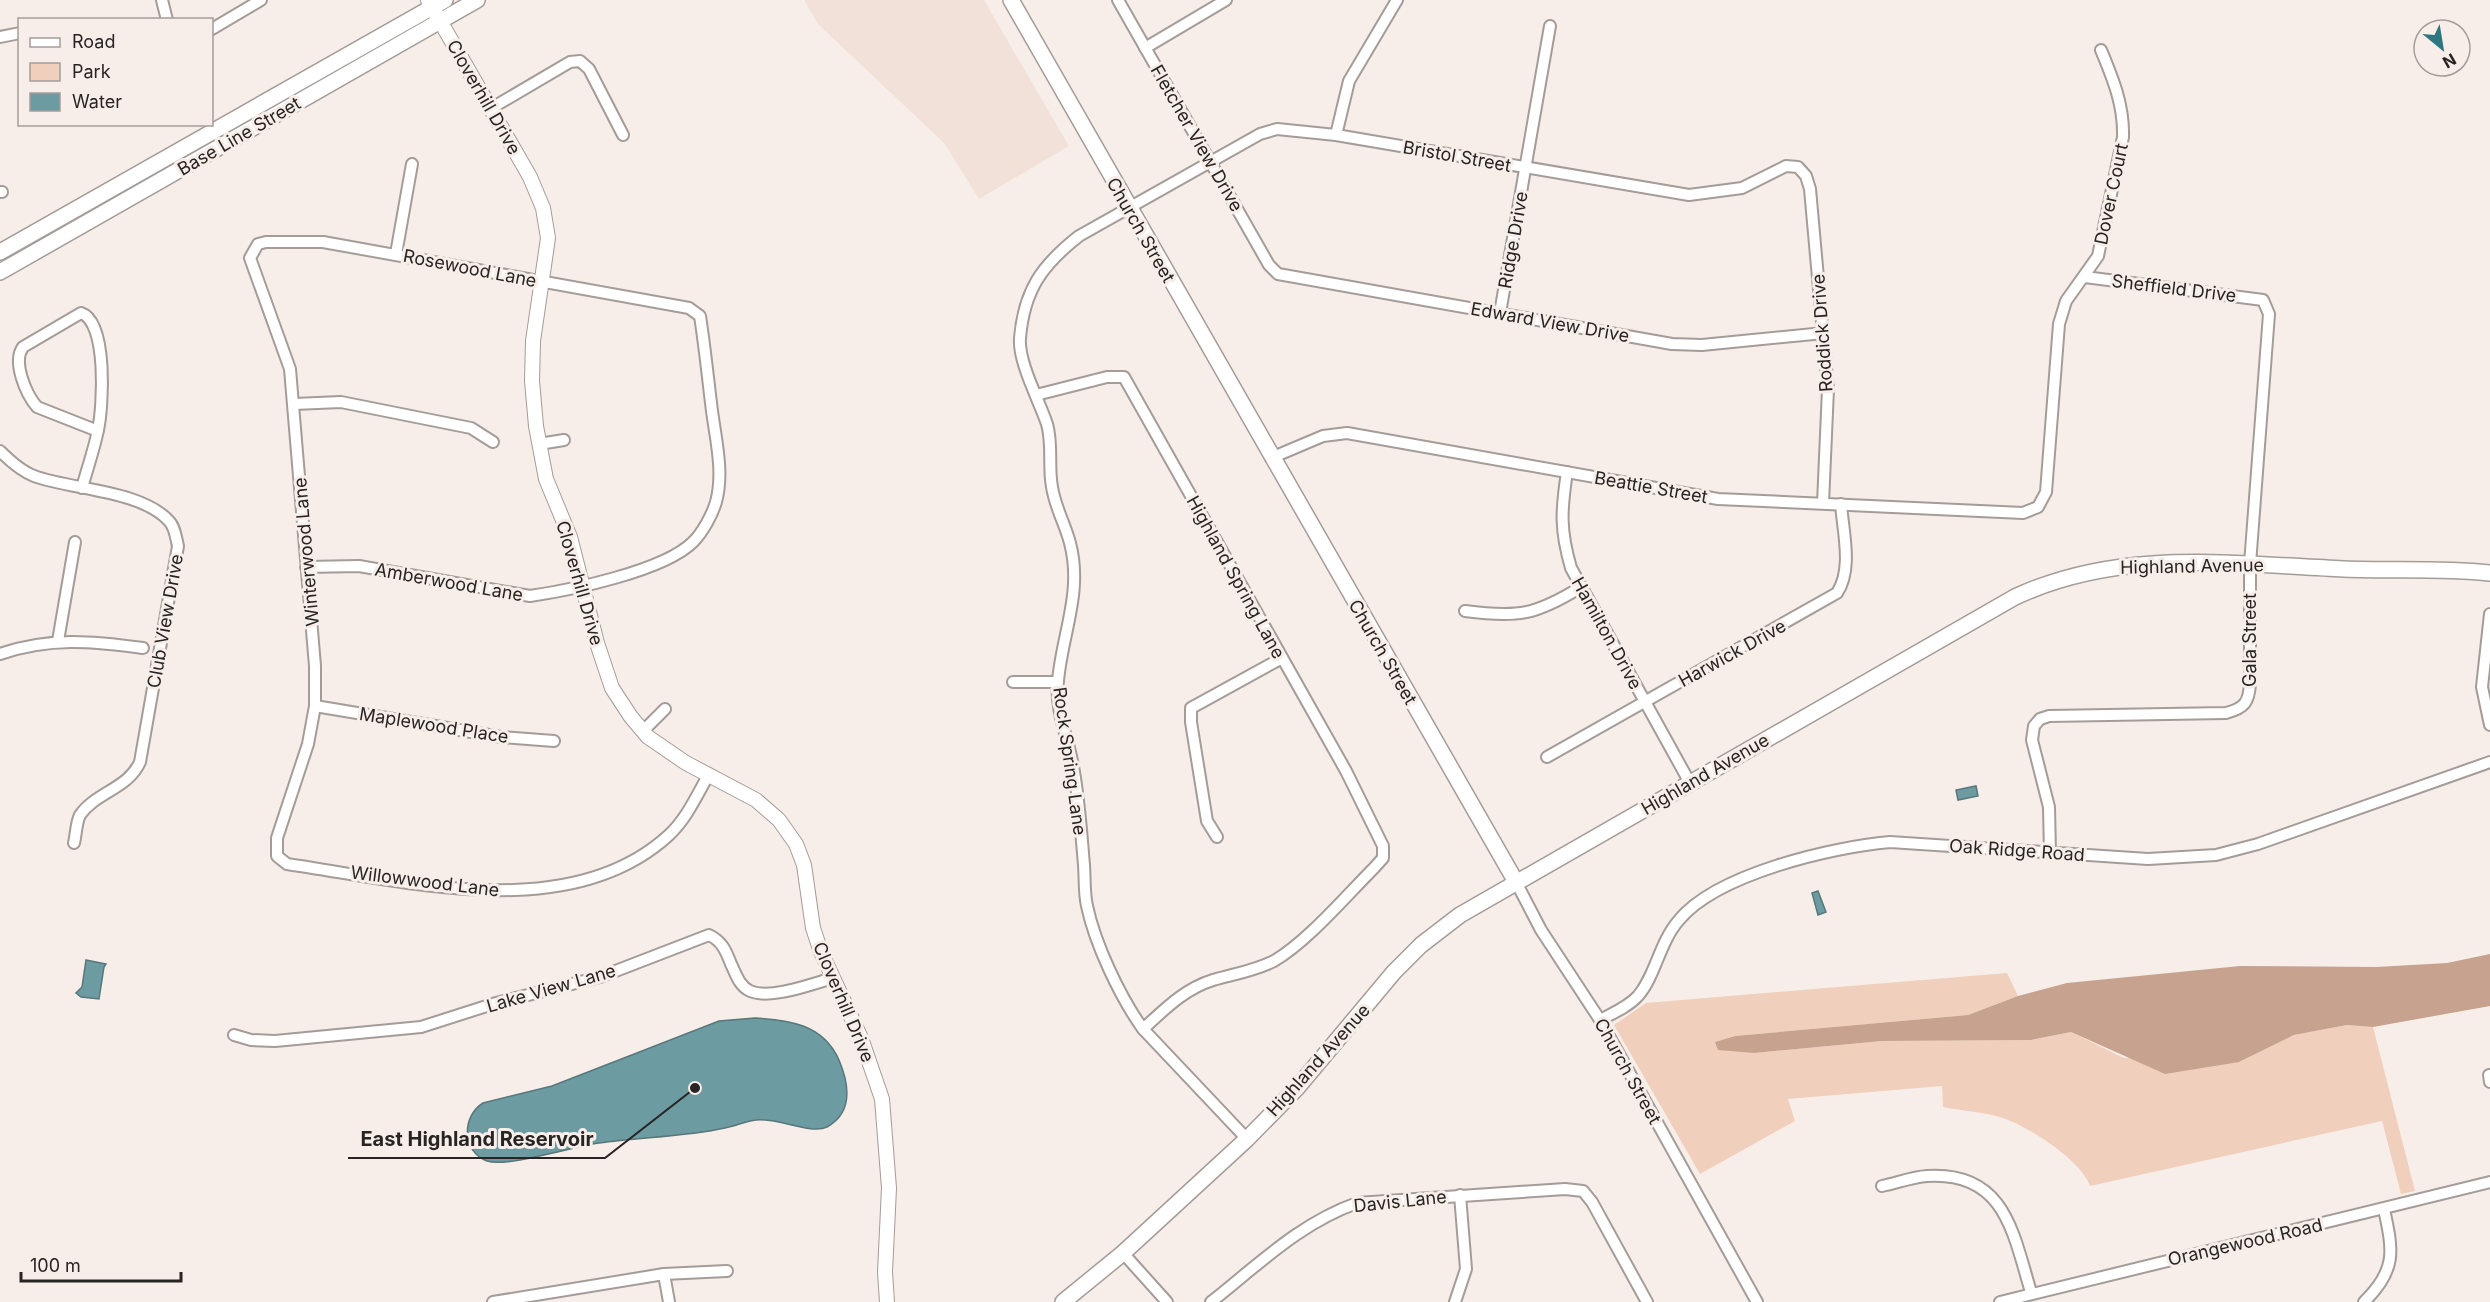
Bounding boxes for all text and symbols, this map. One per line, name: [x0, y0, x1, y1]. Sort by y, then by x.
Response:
legend: [18, 18, 213, 126]
north arrow: [2412, 18, 2472, 78]
text: Road: [72, 31, 115, 52]
street label: Cloverhill Drive: [443, 36, 525, 158]
text: N: [2439, 49, 2460, 73]
text: Park: [72, 61, 111, 82]
street label: Fletcher View Drive: [1146, 61, 1248, 215]
text: Water: [72, 91, 122, 112]
street label: Base Line Street: [174, 92, 304, 180]
street label: Bristol Street: [1401, 136, 1513, 176]
street label: Dover Court: [2090, 141, 2132, 247]
street label: Church Street: [1102, 174, 1180, 286]
street label: Ridge Drive: [1494, 190, 1532, 290]
street label: Rosewood Lane: [402, 245, 538, 291]
street label: Sheffield Drive: [2111, 270, 2237, 306]
street label: Roddick Drive: [1807, 273, 1837, 393]
street label: Edward View Drive: [1469, 298, 1631, 346]
street label: Beattie Street: [1593, 467, 1709, 507]
street label: Winterwood Lane: [289, 477, 323, 627]
street label: Highland Spring Lane: [1183, 492, 1289, 662]
street label: Cloverhill Drive: [552, 518, 608, 648]
street label: Club View Drive: [143, 552, 187, 690]
street label: Highland Avenue: [2120, 554, 2264, 578]
street label: Amberwood Lane: [373, 559, 525, 605]
street label: Hamilton Drive: [1567, 573, 1647, 693]
street label: Gala Street: [2239, 593, 2260, 687]
street label: Church Street: [1344, 596, 1422, 708]
street label: Harwick Drive: [1675, 615, 1789, 691]
street label: Rock Spring Lane: [1049, 686, 1091, 836]
street label: Maplewood Place: [358, 703, 510, 747]
street label: Highland Avenue: [1637, 729, 1773, 819]
street label: Oak Ridge Road: [1949, 835, 2085, 865]
street label: Willowwood Lane: [350, 861, 500, 901]
street label: Cloverhill Drive: [809, 939, 879, 1065]
street label: Lake View Lane: [484, 960, 618, 1016]
street label: Highland Avenue: [1262, 1000, 1374, 1120]
street label: Church Street: [1590, 1014, 1666, 1128]
callout: East Highland Reservoir: [348, 1120, 605, 1158]
text: East Highland Reservoir: [360, 1127, 594, 1151]
street label: Davis Lane: [1353, 1186, 1447, 1216]
street label: Orangewood Road: [2166, 1214, 2324, 1270]
scale bar: [21, 1245, 182, 1283]
text: 100 m: [30, 1255, 81, 1276]

